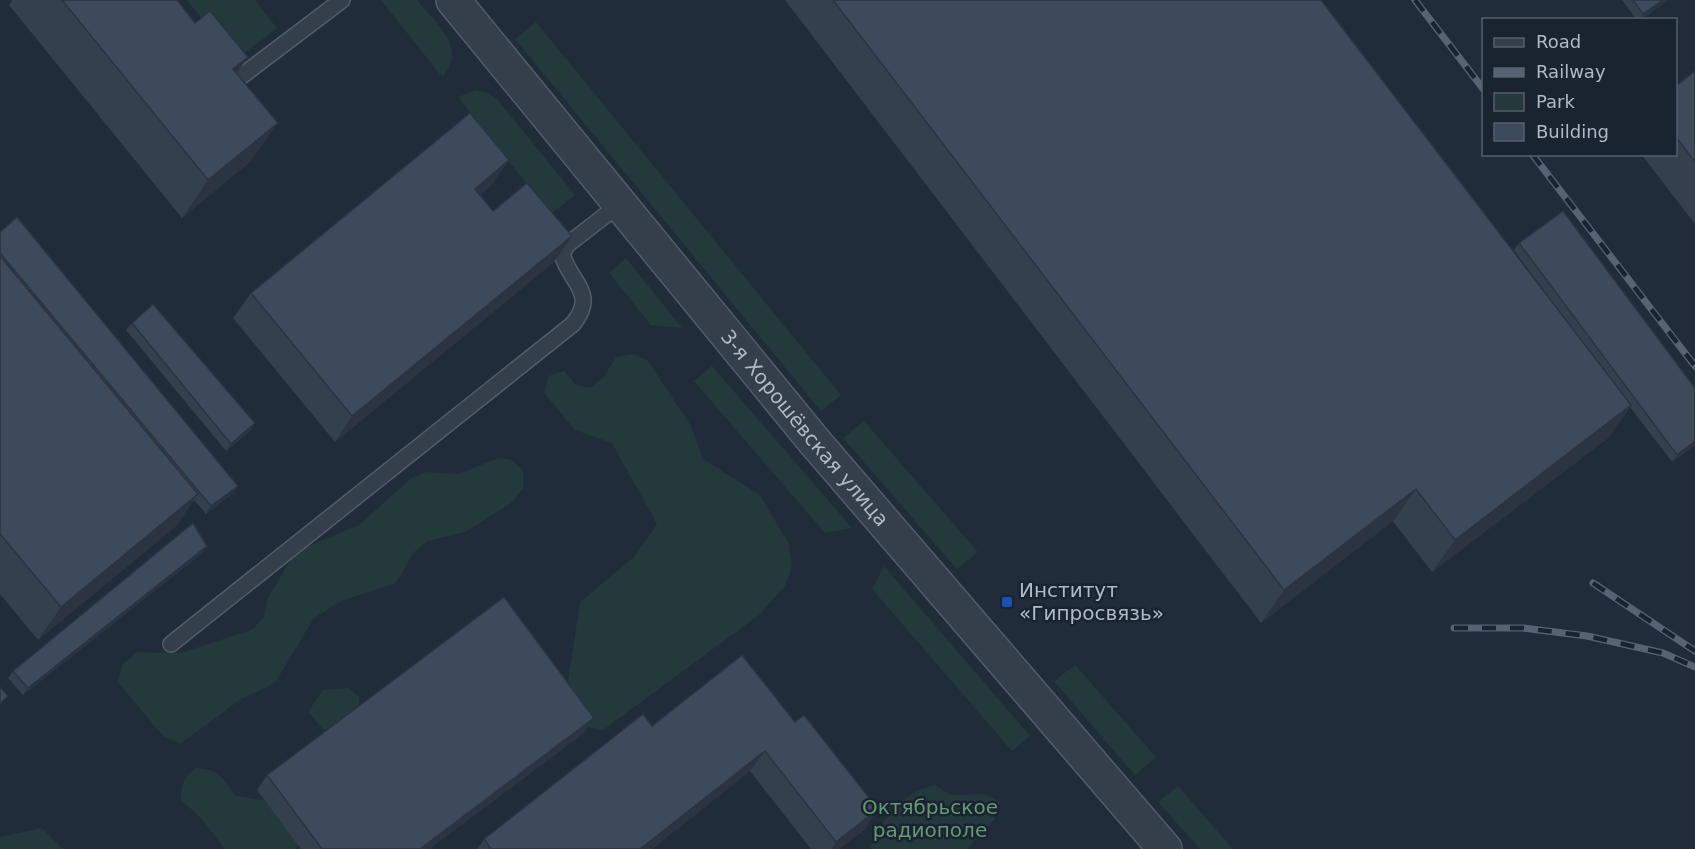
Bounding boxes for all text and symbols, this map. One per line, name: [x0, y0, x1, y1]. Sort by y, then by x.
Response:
legend: [1482, 18, 1677, 156]
text: Road: [1536, 31, 1581, 52]
text: Railway: [1536, 61, 1606, 82]
text: Park: [1536, 91, 1575, 112]
text: Building: [1536, 121, 1609, 142]
street label: 3-я Хорошёвская улица: [716, 325, 894, 531]
place label: Институт «Гипросвязь»: [1019, 578, 1164, 625]
marker: Институт «Гипросвязь»: [1000, 595, 1014, 609]
park label: Октябрьское радиополе: [862, 795, 998, 842]

